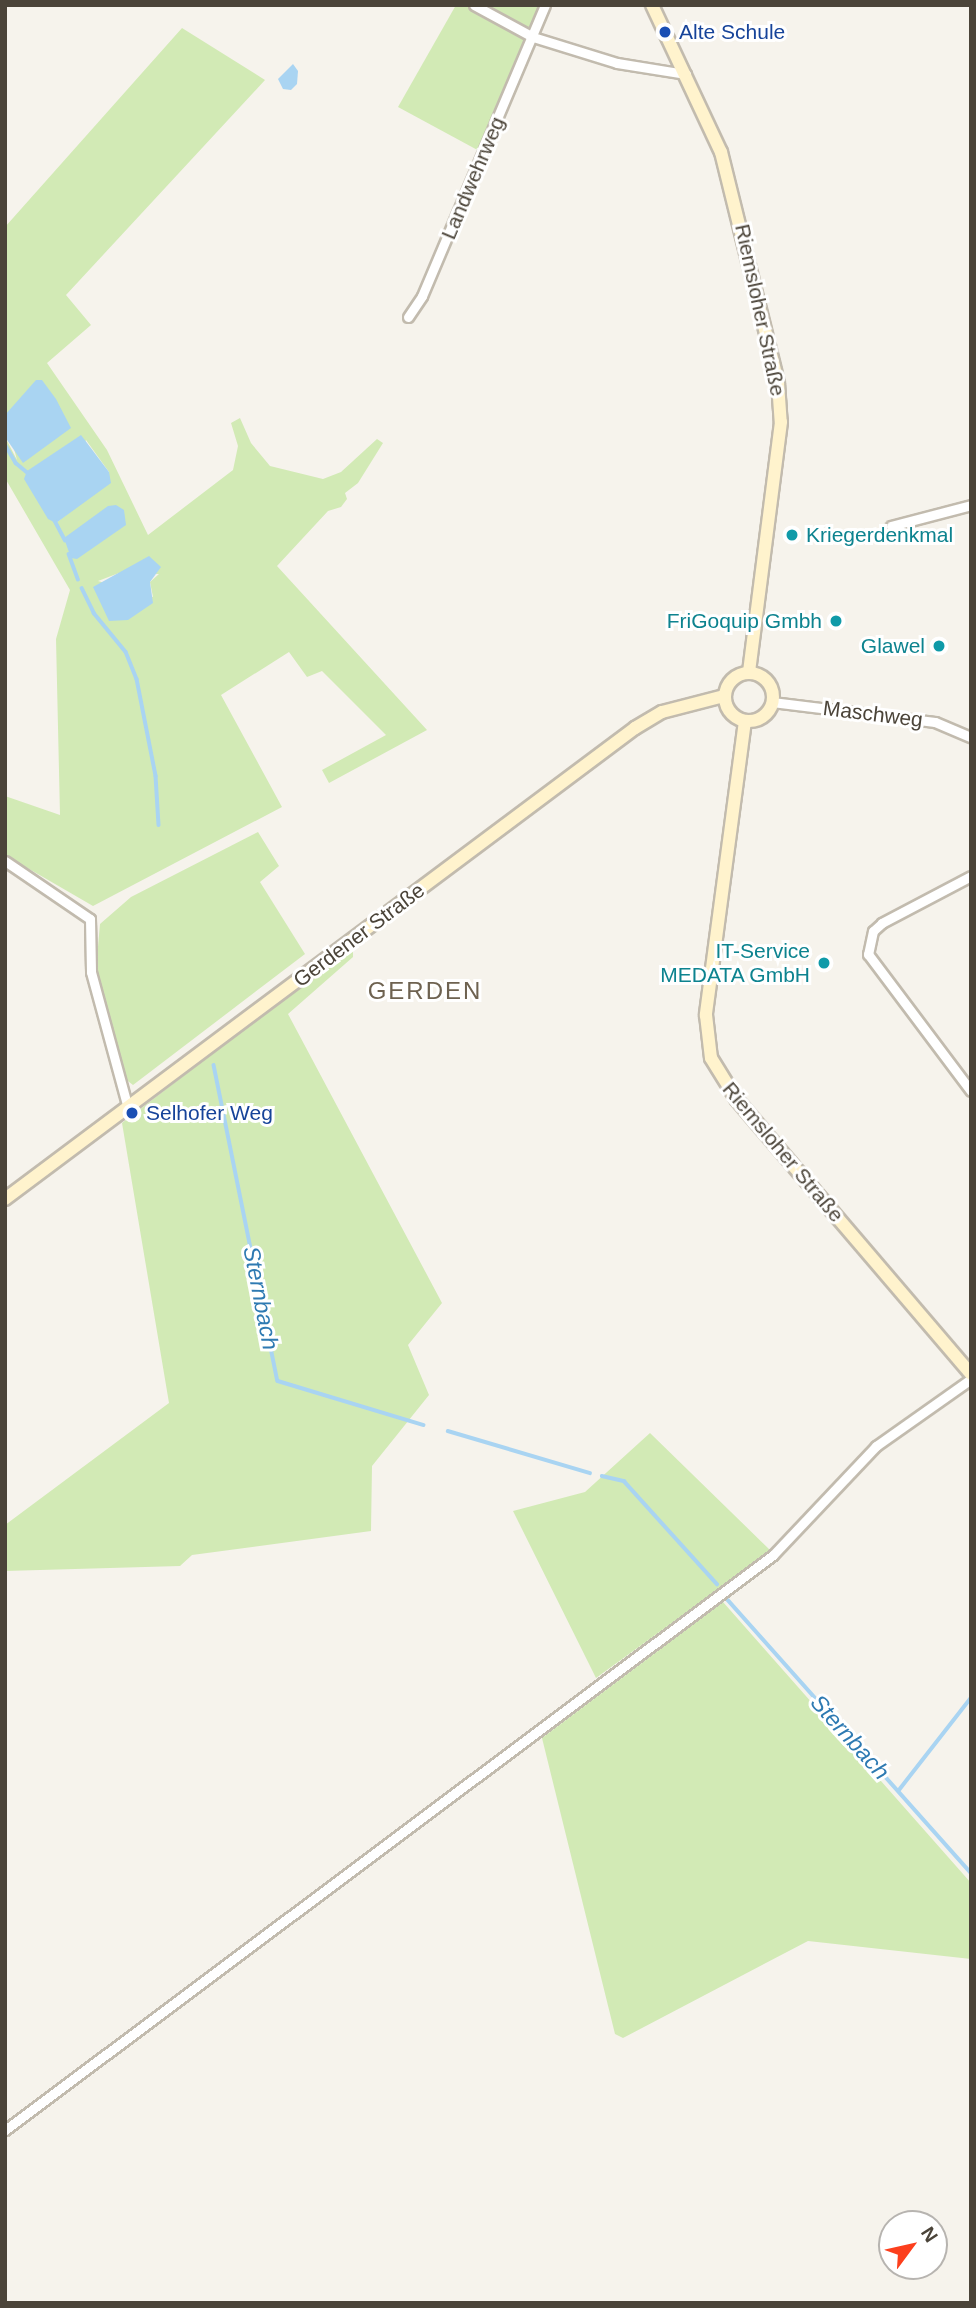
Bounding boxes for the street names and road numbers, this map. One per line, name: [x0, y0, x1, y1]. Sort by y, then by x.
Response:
street label: Landwehrweg: [436, 113, 510, 243]
street label: Riemsloher Straße: [729, 222, 791, 398]
street label: Maschweg: [822, 695, 924, 733]
street label: Gerdener Straße: [288, 878, 430, 992]
street label: Riemsloher Straße: [717, 1077, 849, 1227]

